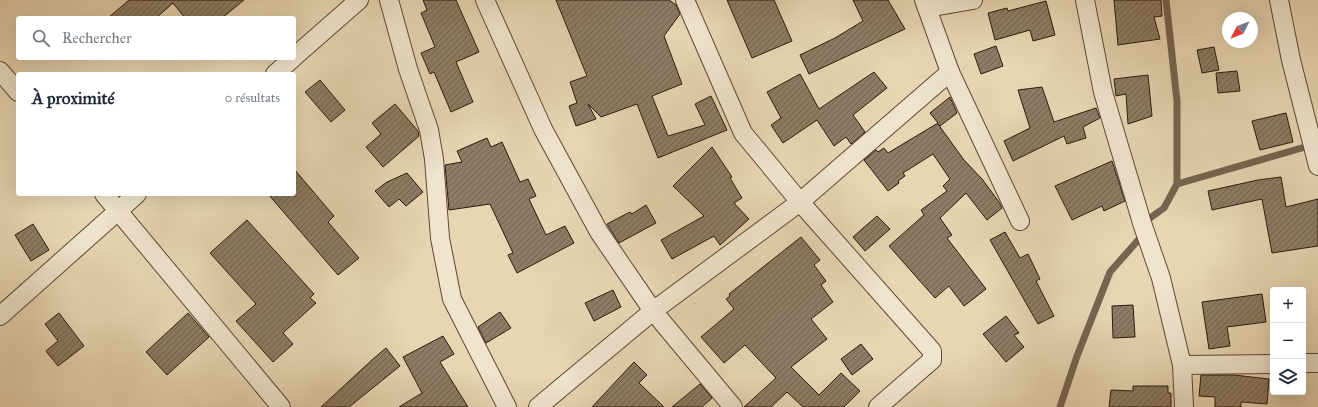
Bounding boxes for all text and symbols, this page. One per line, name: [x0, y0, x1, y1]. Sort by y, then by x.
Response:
north arrow: [1222, 12, 1258, 48]
search box: [16, 16, 296, 60]
icon: search: [30, 27, 52, 49]
text: Rechercher: [62, 29, 132, 47]
text: À proximité: [32, 88, 115, 109]
text: 0 résultats: [225, 90, 280, 106]
map controls: [1270, 287, 1306, 395]
button: +: [1270, 287, 1306, 323]
button: −: [1270, 323, 1306, 359]
button: layers: [1270, 359, 1306, 395]

